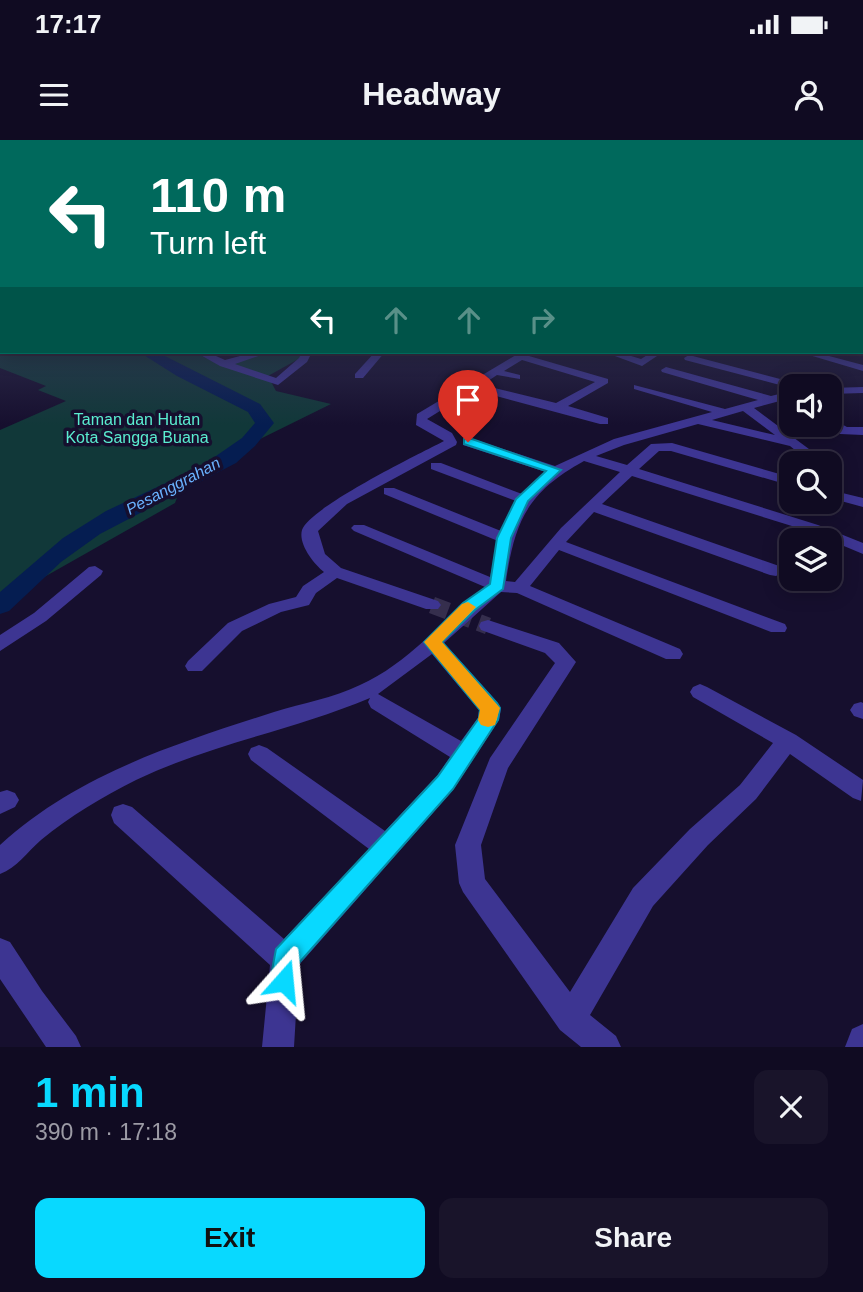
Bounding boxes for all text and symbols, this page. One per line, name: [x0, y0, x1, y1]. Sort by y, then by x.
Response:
text: 17:17: [35, 9, 102, 39]
icon: menu: [35, 76, 73, 114]
text: Headway: [362, 76, 501, 112]
icon: person: [790, 76, 828, 114]
icon: left: [35, 168, 126, 259]
text: 110 m: [150, 168, 286, 222]
text: Turn left: [150, 225, 266, 261]
icon: left: [304, 301, 342, 339]
icon: ahead: [377, 301, 415, 339]
icon: ahead: [450, 301, 488, 339]
icon: right: [523, 301, 561, 339]
pin: [438, 370, 498, 442]
map controls: [779, 374, 842, 591]
button: sound: [779, 374, 842, 437]
icon: arrive: [449, 381, 487, 419]
park label: Taman dan Hutan Kota Sangga Buana: [65, 411, 209, 446]
button: search: [779, 451, 842, 514]
water label: Pesanggrahan: [123, 454, 223, 518]
button: layers: [779, 528, 842, 591]
position arrow: [247, 944, 321, 1018]
text: 1 min: [35, 1069, 145, 1116]
button: close: [754, 1070, 828, 1144]
text: 390 m · 17:18: [35, 1119, 177, 1145]
button: Exit: [35, 1198, 425, 1278]
button: Share: [439, 1198, 828, 1278]

